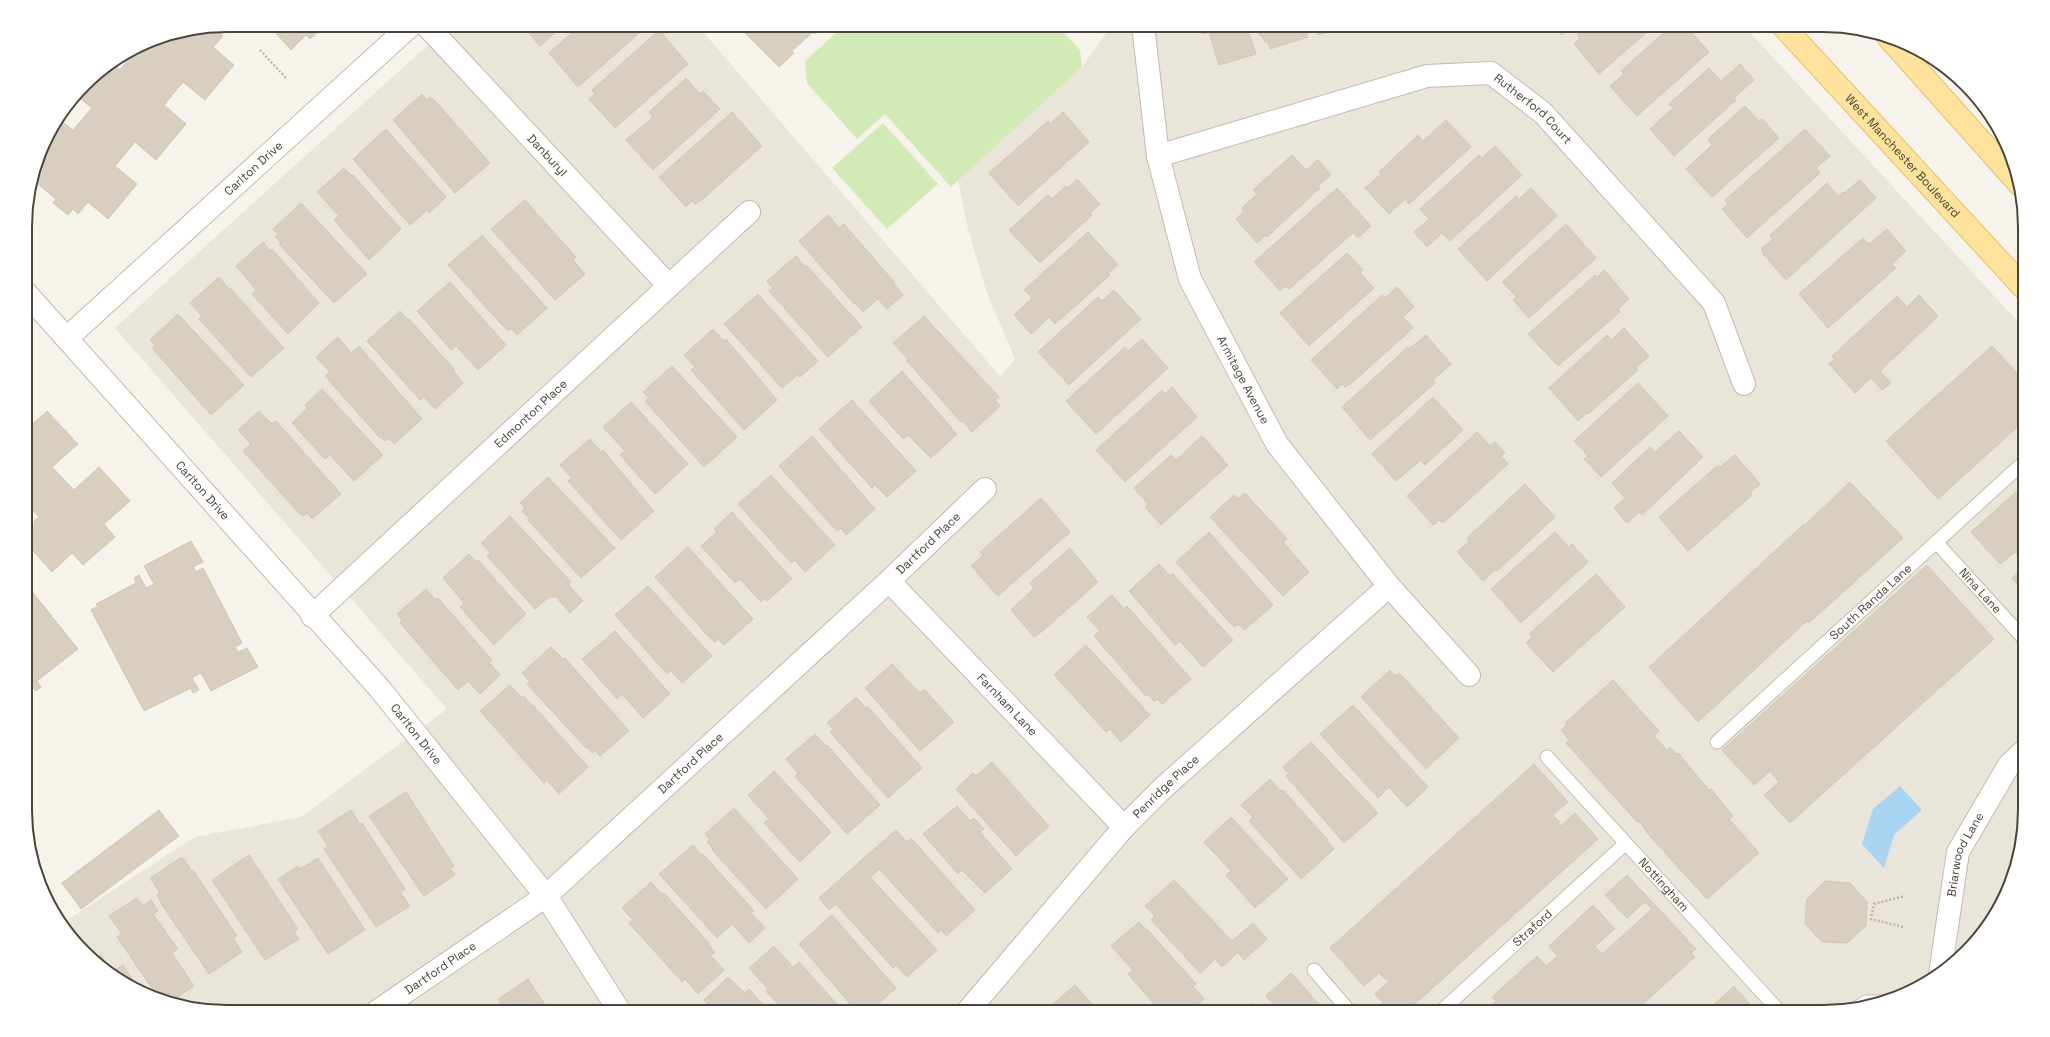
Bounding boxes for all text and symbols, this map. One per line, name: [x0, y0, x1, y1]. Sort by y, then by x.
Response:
street label: Rutherford Court: [1490, 70, 1575, 148]
street label: West Manchester Boulevard: [1842, 91, 1963, 221]
street label: Danburyl: [524, 131, 571, 180]
street label: Carlton Drive: [221, 138, 286, 199]
street label: Armitage Avenue: [1213, 333, 1273, 427]
street label: Edmonton Place: [491, 376, 571, 451]
street label: Carlton Drive: [172, 458, 233, 524]
street label: Dartford Place: [893, 509, 964, 578]
street label: South Randa Lane: [1826, 560, 1915, 643]
street label: Nina Lane: [1956, 565, 2005, 617]
street label: Farnham Lane: [973, 670, 1041, 739]
street label: Carlton Drive: [387, 700, 446, 768]
street label: Dartford Place: [654, 729, 727, 797]
street label: Penridge Place: [1129, 751, 1203, 822]
street label: Briarwood Lane: [1943, 809, 1987, 898]
street label: Nottingham: [1635, 854, 1692, 915]
street label: Straford: [1509, 906, 1556, 950]
street label: Dartford Place: [401, 938, 479, 998]

